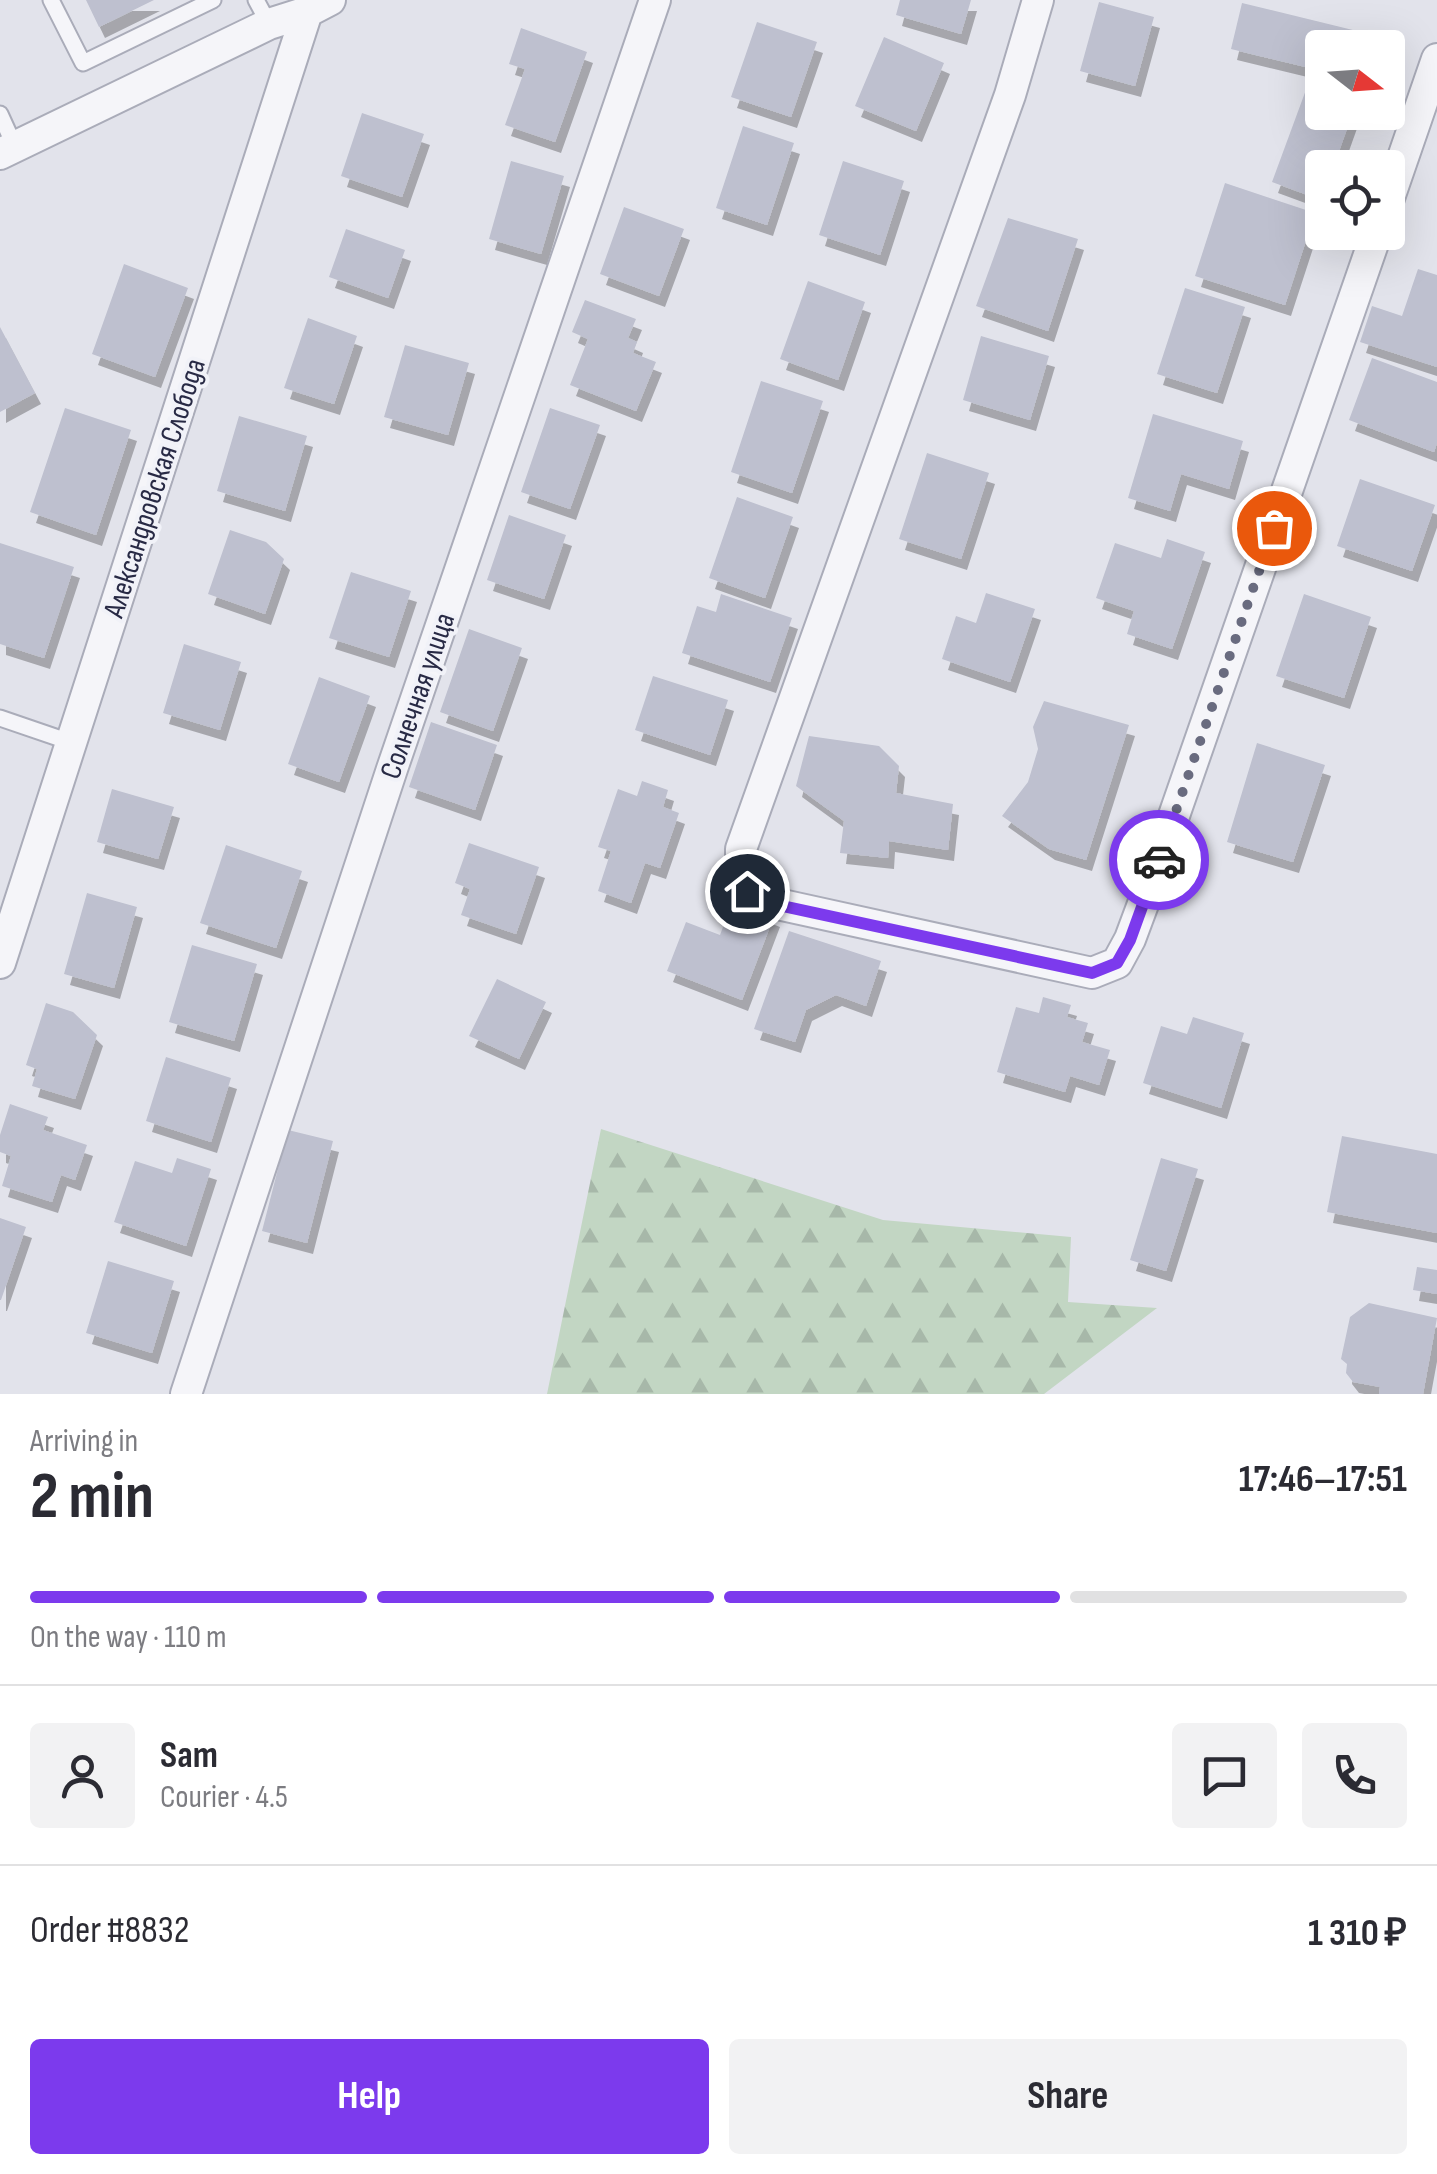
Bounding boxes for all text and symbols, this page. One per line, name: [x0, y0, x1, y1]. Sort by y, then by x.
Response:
north arrow: [1305, 30, 1405, 130]
map controls: [1305, 30, 1405, 250]
button: locate: [1305, 150, 1405, 250]
street label: Александровская Слобода: [96, 354, 214, 623]
pin: [1232, 486, 1317, 571]
icon: bag: [1247, 501, 1302, 556]
street label: Солнечная улица: [373, 608, 463, 784]
courier: [1109, 810, 1209, 910]
icon: car: [1132, 833, 1187, 888]
pin: [705, 849, 790, 934]
icon: home: [720, 864, 775, 919]
text: Arriving in: [30, 1422, 138, 1461]
text: 17:46–17:51: [1239, 1457, 1407, 1502]
text: 2 min: [30, 1459, 154, 1537]
text: On the way · 110 m: [30, 1618, 227, 1657]
button: person: [30, 1723, 135, 1828]
button: chat: [1172, 1723, 1277, 1828]
button: phone: [1302, 1723, 1407, 1828]
text: Sam: [160, 1733, 218, 1778]
text: Courier · 4.5: [160, 1778, 288, 1817]
text: Order #8832: [30, 1908, 189, 1953]
text: 1 310 ₽: [1308, 1911, 1407, 1956]
button: Help: [30, 2039, 709, 2154]
button: Share: [729, 2039, 1407, 2154]

